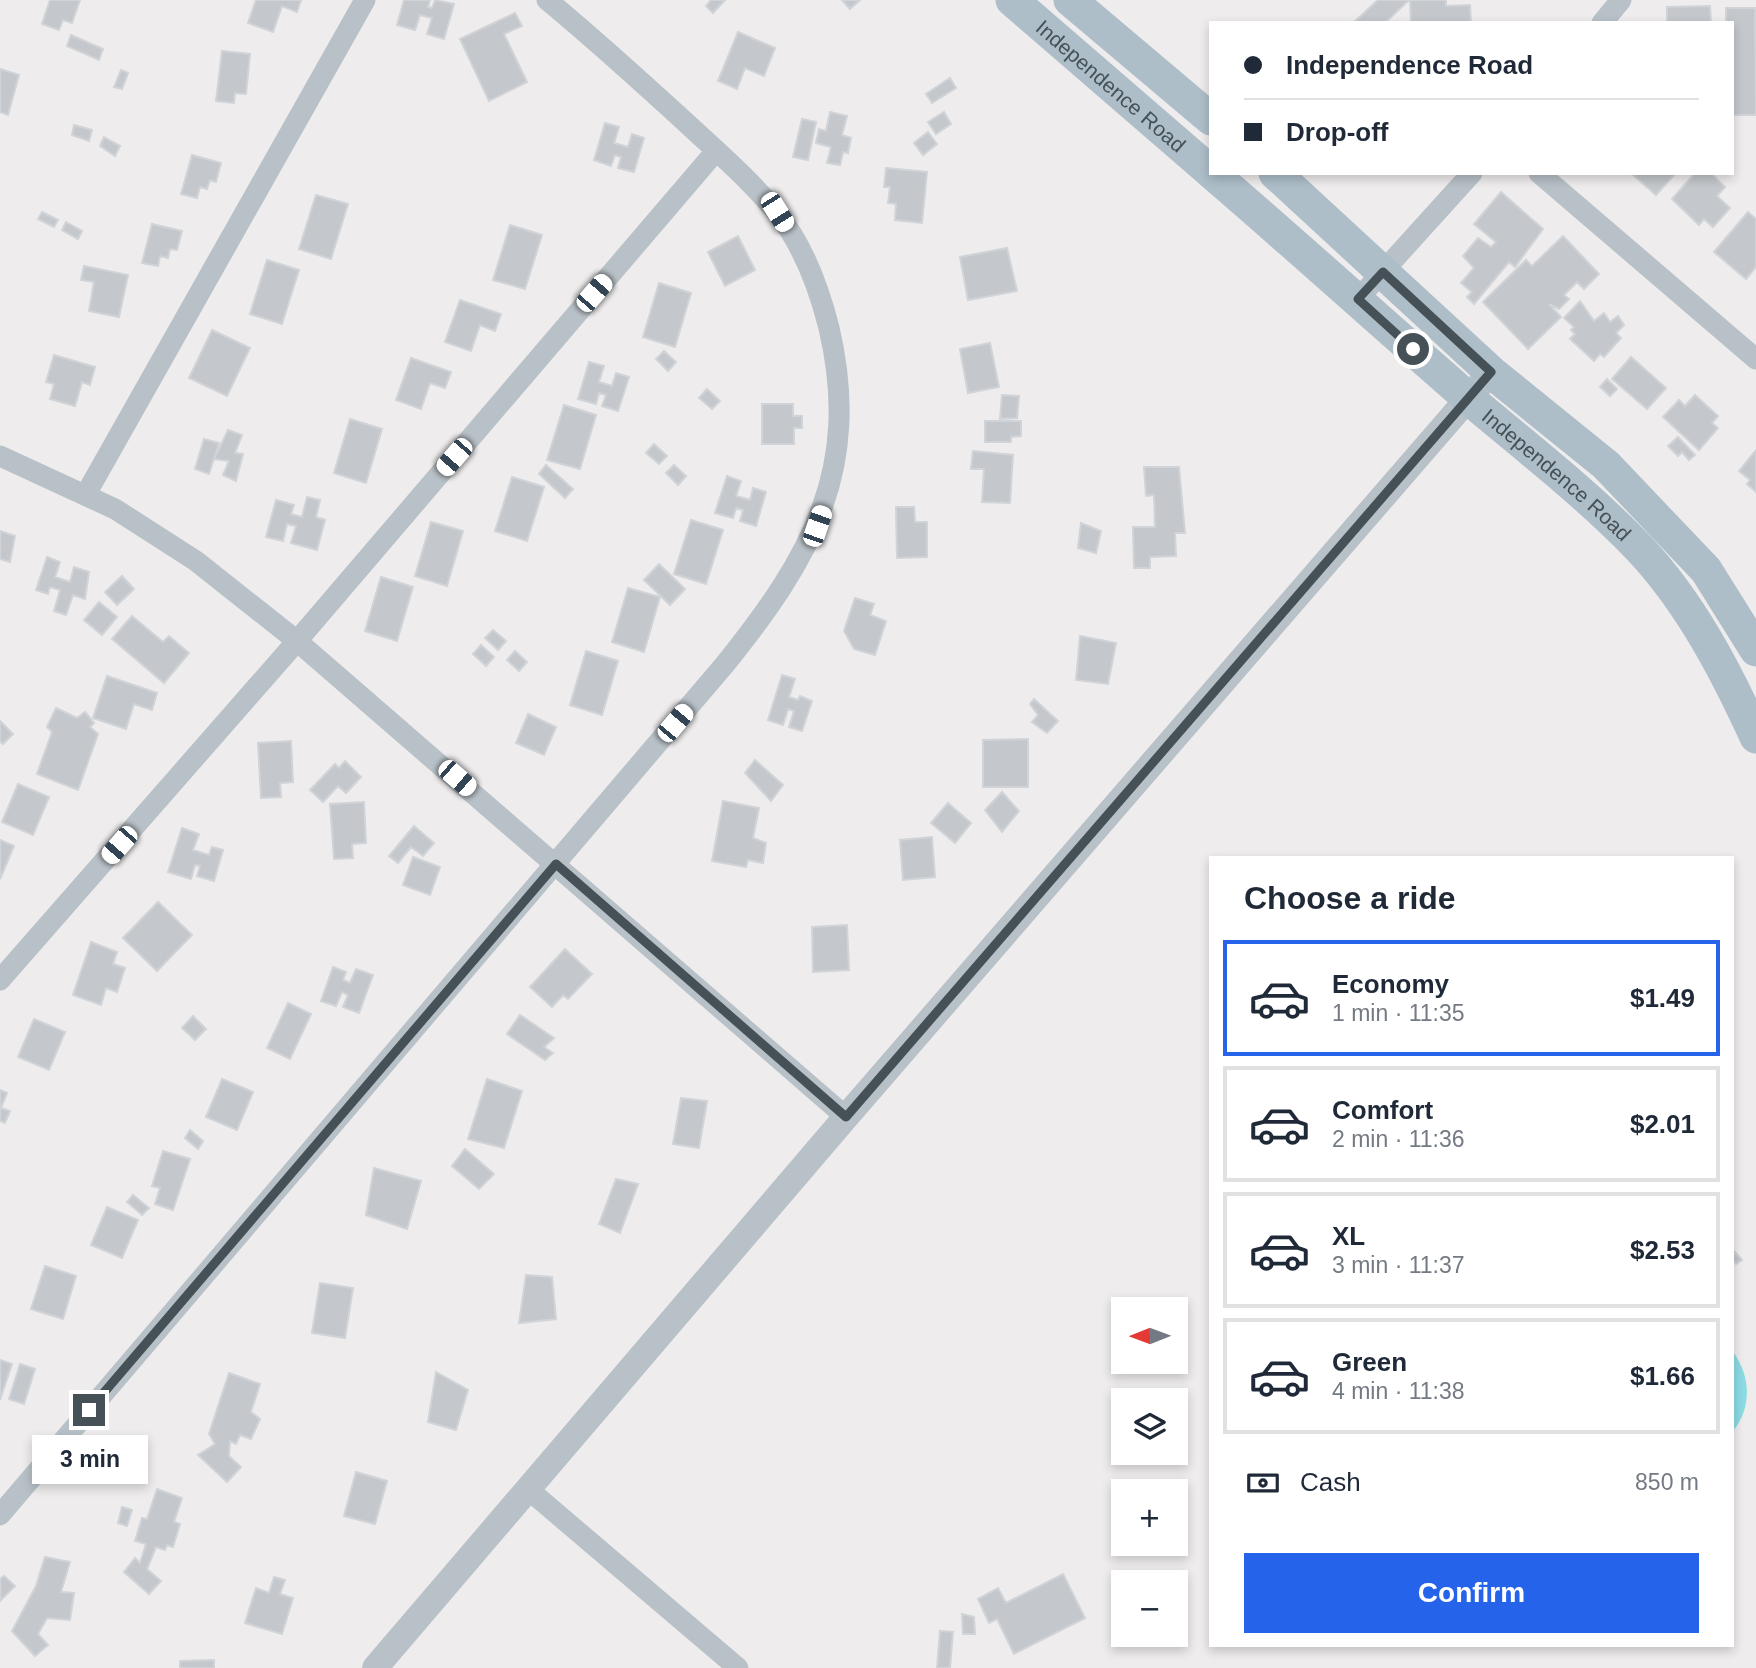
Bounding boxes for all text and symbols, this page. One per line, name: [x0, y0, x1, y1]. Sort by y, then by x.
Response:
street label: Independence Road: [1032, 15, 1190, 156]
text: Independence Road: [1286, 50, 1533, 80]
text: Drop-off: [1286, 117, 1389, 147]
car: [757, 189, 798, 235]
car: [573, 270, 616, 316]
route start: [1397, 333, 1429, 365]
street label: Independence Road: [1478, 404, 1636, 545]
car: [433, 434, 476, 480]
car: [801, 503, 834, 549]
car: [654, 700, 697, 746]
car: [435, 756, 480, 800]
car: [98, 822, 141, 868]
text: Choose a ride: [1244, 880, 1456, 916]
icon: car: [1248, 967, 1311, 1030]
text: Economy: [1332, 969, 1449, 999]
text: $1.49: [1630, 983, 1695, 1013]
text: 1 min · 11:35: [1332, 1000, 1465, 1026]
icon: car: [1248, 1093, 1311, 1156]
text: Comfort: [1332, 1095, 1433, 1125]
text: $2.01: [1630, 1109, 1695, 1139]
text: 2 min · 11:36: [1332, 1126, 1465, 1152]
icon: car: [1248, 1219, 1311, 1282]
text: XL: [1332, 1221, 1365, 1251]
text: $2.53: [1630, 1235, 1695, 1265]
text: 3 min · 11:37: [1332, 1252, 1465, 1278]
north arrow: [1111, 1297, 1188, 1374]
map controls: [1111, 1297, 1188, 1647]
icon: car: [1248, 1345, 1311, 1408]
text: Green: [1332, 1347, 1407, 1377]
text: $1.66: [1630, 1361, 1695, 1391]
text: 4 min · 11:38: [1332, 1378, 1465, 1404]
button: layers: [1111, 1388, 1188, 1465]
route end: [73, 1394, 105, 1426]
callout: 3 min: [31, 1434, 147, 1484]
text: 3 min: [60, 1446, 120, 1472]
icon: cash: [1244, 1464, 1282, 1502]
text: Cash: [1300, 1467, 1361, 1497]
text: 850 m: [1635, 1469, 1699, 1495]
button: +: [1111, 1479, 1188, 1556]
button: Confirm: [1244, 1553, 1699, 1633]
button: −: [1111, 1570, 1188, 1647]

